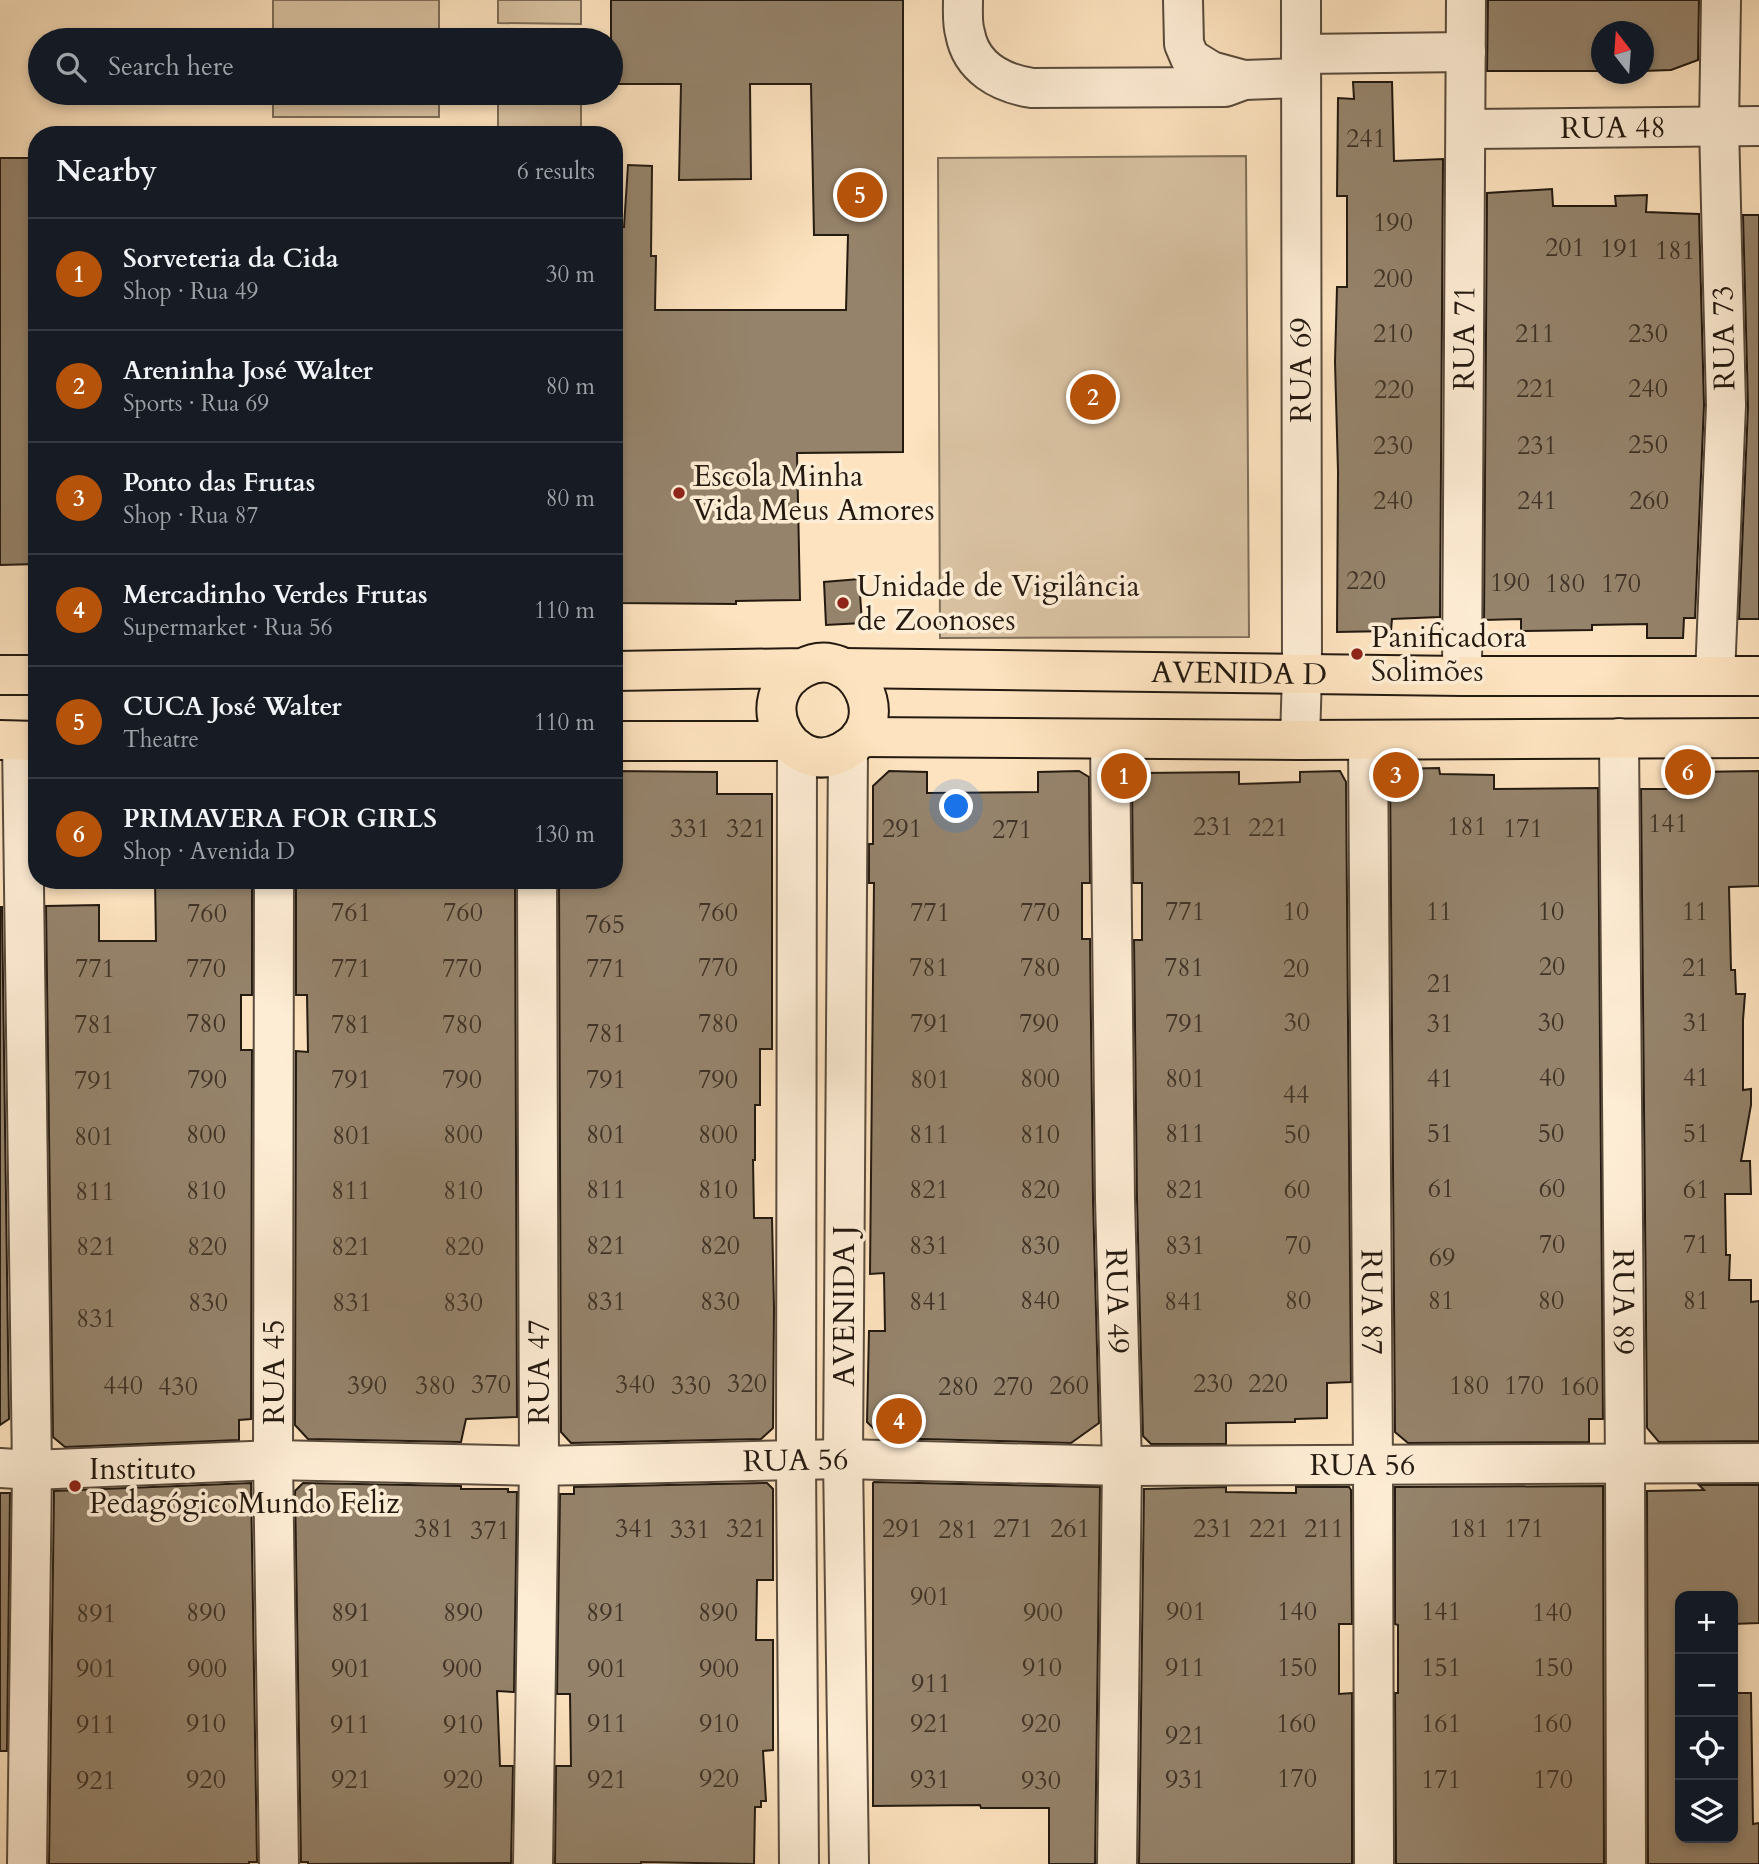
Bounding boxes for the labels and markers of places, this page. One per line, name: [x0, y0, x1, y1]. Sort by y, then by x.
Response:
pin: 5: [837, 169, 883, 221]
pin: 2: [1070, 371, 1116, 423]
place label: Escola Minha Vida Meus Amores: [693, 456, 934, 531]
marker: Escola Minha Vida Meus Amores: [671, 485, 687, 501]
place label: Unidade de Vigilância de Zoonoses: [857, 566, 1140, 641]
marker: Unidade de Vigilância de Zoonoses: [835, 595, 851, 611]
place label: Panificadora Solimões: [1371, 617, 1527, 692]
marker: Panificadora Solimões: [1349, 646, 1365, 662]
pin: 6: [1665, 746, 1711, 798]
pin: 3: [1373, 749, 1419, 801]
pin: 1: [1101, 750, 1147, 802]
pin: 4: [876, 1395, 922, 1447]
place label: Instituto PedagógicoMundo Feliz: [89, 1449, 400, 1524]
marker: Instituto PedagógicoMundo Feliz: [67, 1478, 83, 1494]

